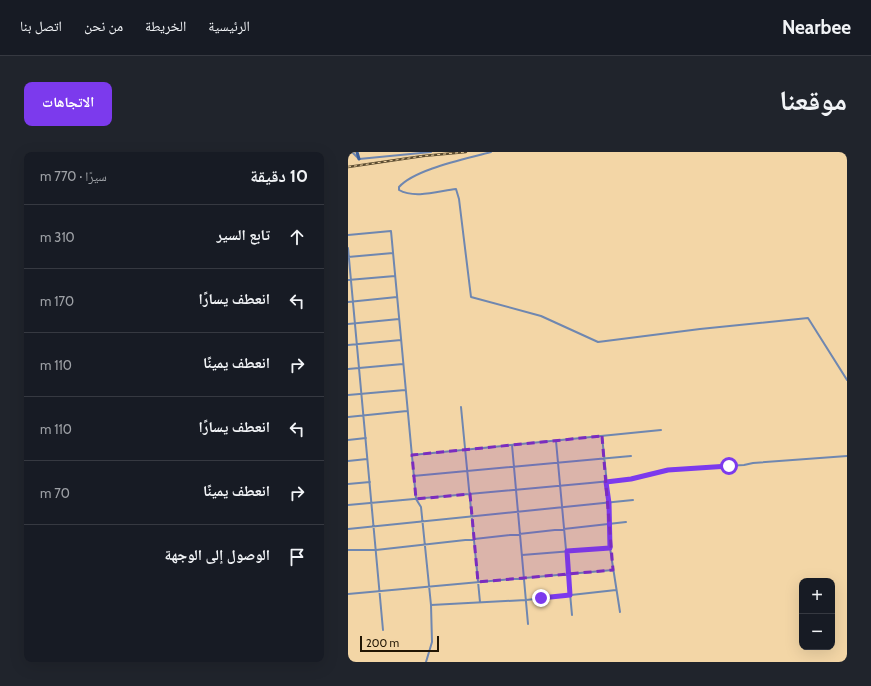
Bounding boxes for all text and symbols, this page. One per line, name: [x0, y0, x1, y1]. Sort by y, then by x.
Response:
text: Nearbee: [782, 16, 851, 39]
text: اتصل بنا: [20, 17, 62, 35]
text: من نحن: [84, 17, 123, 35]
text: الخريطة: [145, 17, 186, 35]
text: الرئيسية: [208, 17, 250, 35]
button: الاتجاهات: [24, 82, 112, 126]
text: موقعنا: [779, 83, 847, 117]
text: 10 دقيقة: [250, 166, 308, 186]
text: سيرًا · 770 m: [40, 168, 107, 184]
text: تابع السير: [217, 226, 270, 244]
icon: ahead: [286, 226, 308, 248]
text: 310 m: [40, 229, 75, 245]
text: انعطف يسارًا: [199, 290, 270, 308]
icon: left: [286, 290, 308, 312]
text: 170 m: [40, 293, 74, 309]
text: انعطف يمينًا: [203, 354, 270, 372]
icon: right: [286, 354, 308, 376]
text: 110 m: [40, 357, 72, 373]
text: انعطف يسارًا: [199, 418, 270, 436]
icon: left: [286, 418, 308, 440]
text: 110 m: [40, 421, 72, 437]
route start: [720, 457, 738, 475]
text: انعطف يمينًا: [203, 482, 270, 500]
icon: right: [286, 482, 308, 504]
text: 70 m: [40, 485, 70, 501]
text: الوصول إلى الوجهة: [165, 546, 270, 564]
icon: arrive: [286, 546, 308, 568]
map controls: [799, 578, 835, 650]
button: +: [799, 578, 835, 614]
route end: [532, 589, 550, 607]
button: −: [799, 614, 835, 650]
scale bar: [360, 634, 439, 653]
text: 200 m: [366, 636, 399, 650]

